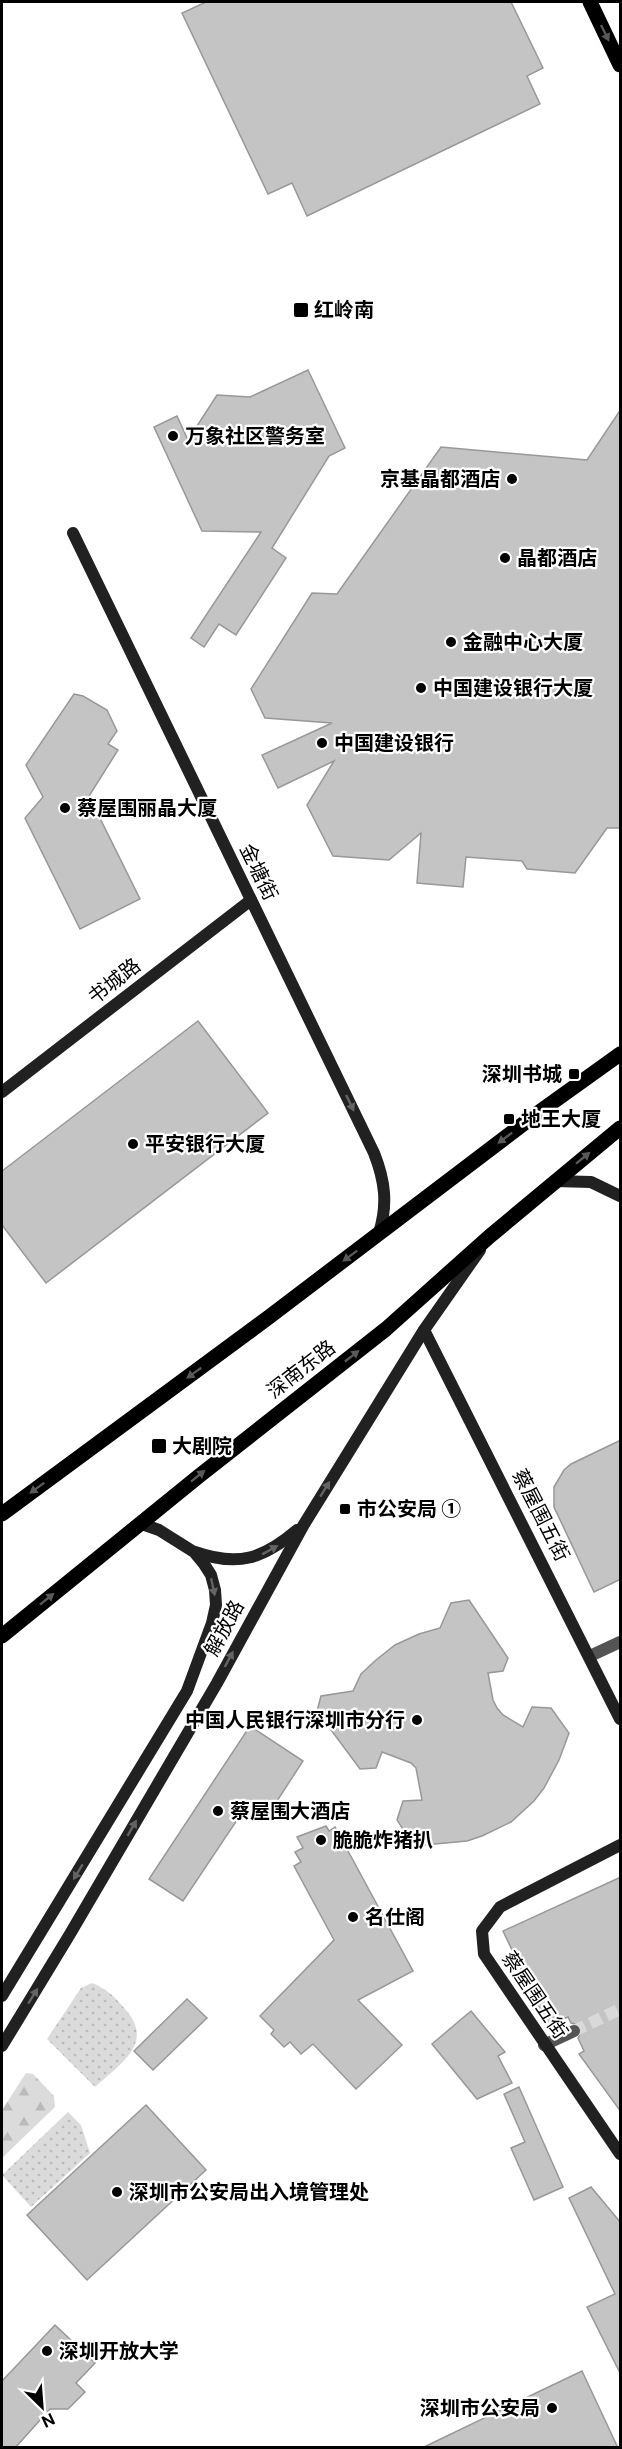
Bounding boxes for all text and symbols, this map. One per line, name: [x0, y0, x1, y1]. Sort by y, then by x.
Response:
one-way arrow: [600, 25, 610, 42]
place label: 红岭南: [314, 298, 374, 322]
marker: 红岭南: [292, 301, 310, 319]
place label: 万象社区警务室: [185, 424, 325, 448]
marker: 万象社区警务室: [166, 429, 180, 443]
place label: 京基晶都酒店: [380, 467, 500, 491]
marker: 京基晶都酒店: [505, 472, 519, 486]
place label: 晶都酒店: [517, 546, 597, 570]
marker: 晶都酒店: [498, 551, 512, 565]
place label: 金融中心大厦: [463, 630, 583, 654]
marker: 金融中心大厦: [444, 635, 458, 649]
place label: 中国建设银行大厦: [433, 676, 593, 700]
marker: 中国建设银行大厦: [414, 681, 428, 695]
place label: 中国建设银行: [334, 731, 454, 755]
marker: 中国建设银行: [315, 736, 329, 750]
place label: 蔡屋围丽晶大厦: [77, 796, 217, 820]
marker: 蔡屋围丽晶大厦: [58, 801, 72, 815]
street label: 金塘街: [235, 840, 283, 904]
street label: 书城路: [83, 953, 145, 1009]
place label: 深圳书城: [482, 1062, 562, 1086]
marker: 深圳书城: [567, 1067, 581, 1081]
one-way arrow: [345, 1095, 354, 1112]
place label: 地王大厦: [521, 1107, 601, 1131]
marker: 地王大厦: [502, 1112, 516, 1126]
one-way arrow: [497, 1131, 513, 1144]
place label: 平安银行大厦: [145, 1132, 265, 1156]
marker: 平安银行大厦: [126, 1137, 140, 1151]
one-way arrow: [575, 1151, 591, 1164]
one-way arrow: [342, 1249, 358, 1262]
street label: 深南东路: [262, 1335, 340, 1403]
one-way arrow: [344, 1350, 360, 1363]
one-way arrow: [186, 1366, 201, 1378]
place label: 大剧院: [172, 1434, 232, 1458]
marker: 大剧院: [150, 1437, 168, 1455]
street label: 蔡屋围五街: [508, 1465, 574, 1565]
one-way arrow: [190, 1470, 206, 1483]
one-way arrow: [320, 1481, 331, 1498]
one-way arrow: [29, 1482, 45, 1494]
place label: 市公安局 ①: [357, 1497, 462, 1521]
marker: 市公安局 ①: [338, 1502, 352, 1516]
one-way arrow: [262, 1544, 278, 1555]
one-way arrow: [209, 1577, 219, 1596]
one-way arrow: [39, 1593, 55, 1606]
street label: 解放路: [199, 1596, 249, 1660]
one-way arrow: [224, 1651, 234, 1668]
place label: 中国人民银行深圳市分行: [185, 1708, 405, 1732]
marker: 中国人民银行深圳市分行: [410, 1713, 424, 1727]
place label: 蔡屋围大酒店: [230, 1799, 350, 1823]
marker: 蔡屋围大酒店: [211, 1804, 225, 1818]
one-way arrow: [127, 1819, 137, 1836]
place label: 脆脆炸猪扒: [333, 1828, 433, 1852]
marker: 脆脆炸猪扒: [314, 1833, 328, 1847]
one-way arrow: [73, 1864, 84, 1880]
place label: 名仕阁: [365, 1905, 425, 1929]
marker: 名仕阁: [346, 1910, 360, 1924]
street label: 蔡屋围五街: [497, 1947, 573, 2043]
one-way arrow: [27, 1988, 38, 2004]
place label: 深圳市公安局出入境管理处: [129, 2180, 369, 2204]
marker: 深圳市公安局出入境管理处: [110, 2185, 124, 2199]
place label: 深圳开放大学: [59, 2339, 179, 2363]
marker: 深圳开放大学: [40, 2344, 54, 2358]
north arrow: [12, 2377, 72, 2437]
place label: 深圳市公安局: [420, 2396, 540, 2420]
marker: 深圳市公安局: [545, 2401, 559, 2415]
text: N: [38, 2409, 58, 2431]

